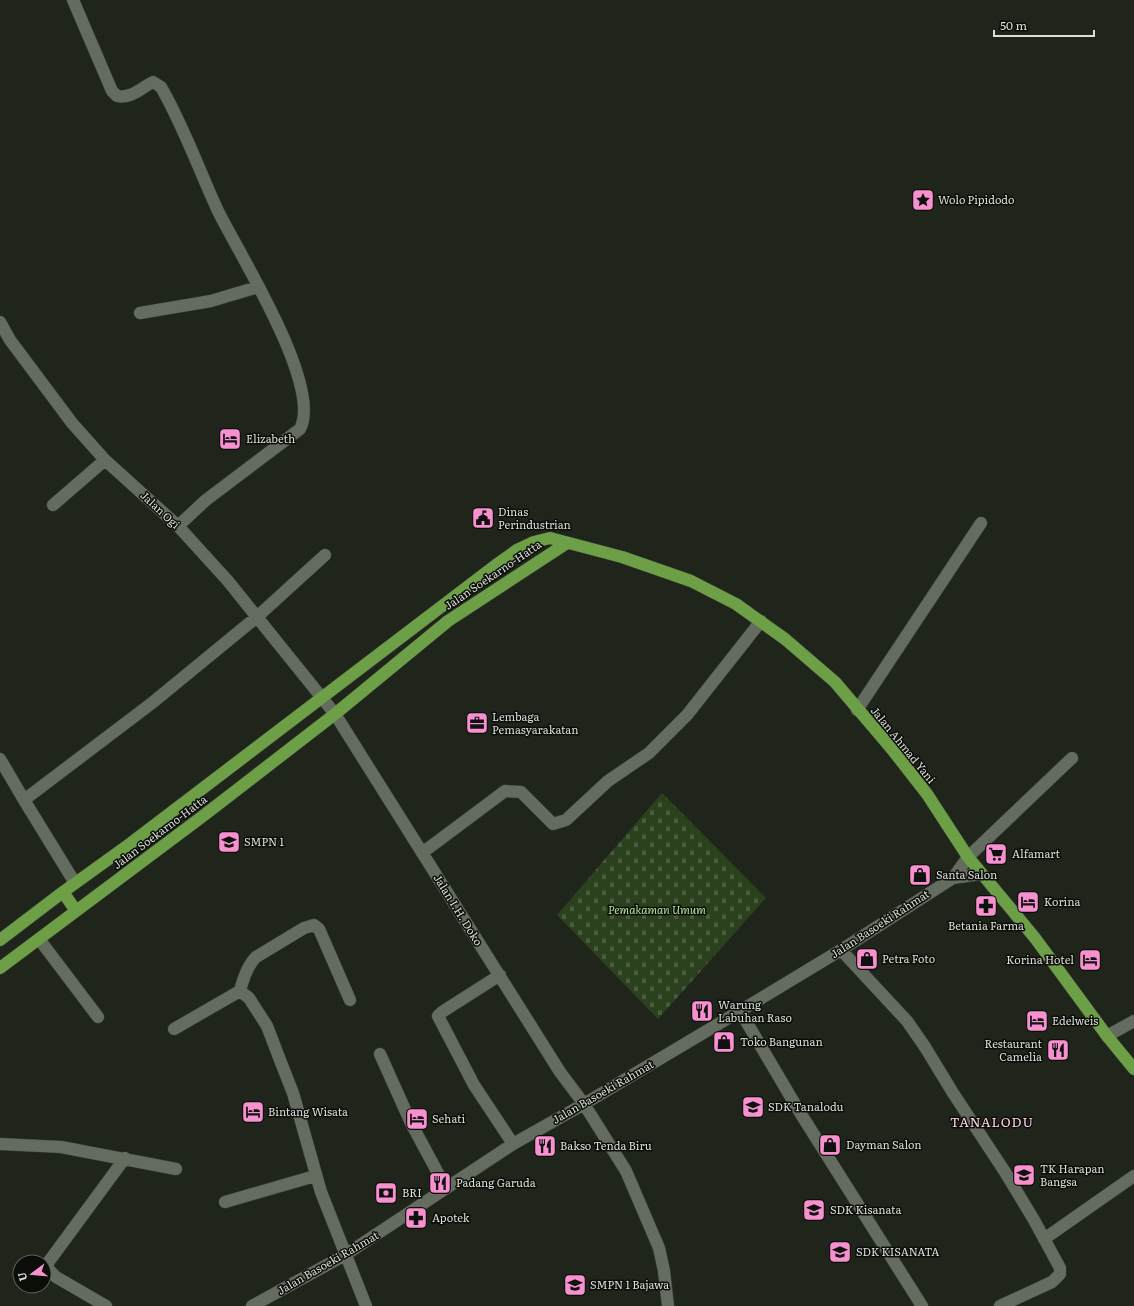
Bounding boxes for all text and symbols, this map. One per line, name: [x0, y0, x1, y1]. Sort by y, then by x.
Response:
scale bar: [994, 12, 1094, 38]
text: 50 m: [1000, 16, 1027, 34]
place icon: Wolo Pipidodo: [910, 187, 936, 213]
place label: Wolo Pipidodo: [938, 191, 1014, 207]
hotel icon: Elizabeth: [217, 426, 243, 452]
place label: Elizabeth: [246, 430, 295, 446]
street label: Jalan Ogi: [137, 487, 184, 532]
place label: Dinas Perindustrian: [498, 503, 571, 532]
public building icon: Dinas Perindustrian: [470, 505, 496, 531]
street label: Jalan Soekarno-Hatta: [441, 536, 544, 613]
street label: Jalan Ahmad Yani: [868, 702, 940, 787]
place label: Lembaga Pemasyarakatan: [492, 708, 578, 737]
office icon: Lembaga Pemasyarakatan: [464, 710, 490, 736]
street label: Jalan Soekarno-Hatta: [109, 790, 210, 872]
school or university icon: SMPN 1: [216, 829, 242, 855]
place label: SMPN 1: [244, 833, 285, 849]
supermarket icon: Alfamart: [983, 841, 1009, 867]
place label: Alfamart: [1012, 845, 1060, 861]
shop icon: Santa Salon: [907, 862, 933, 888]
place label: Santa Salon: [936, 866, 997, 882]
street label: Jalan I.H. Doko: [430, 871, 487, 948]
street label: Jalan Basoeki Rahmat: [827, 885, 932, 961]
hotel icon: Korina: [1015, 889, 1041, 915]
pharmacy icon: Betania Farma: [973, 893, 999, 919]
place label: Korina: [1044, 893, 1081, 909]
park label: Pemakaman Umum: [608, 901, 706, 917]
place label: Betania Farma: [948, 917, 1024, 933]
shop icon: Petra Foto: [854, 946, 880, 972]
hotel icon: Korina Hotel: [1077, 947, 1103, 973]
place label: Petra Foto: [882, 950, 935, 966]
place label: Korina Hotel: [1006, 951, 1074, 967]
place label: Warung Labuhan Raso: [718, 996, 792, 1025]
restaurant icon: Warung Labuhan Raso: [689, 998, 715, 1024]
hotel icon: Edelweis: [1024, 1008, 1050, 1034]
place label: Edelweis: [1052, 1012, 1098, 1028]
shop icon: Toko Bangunan: [711, 1029, 737, 1055]
place label: Toko Bangunan: [740, 1033, 823, 1049]
place label: Restaurant Camelia: [985, 1035, 1043, 1064]
restaurant icon: Restaurant Camelia: [1045, 1037, 1071, 1063]
street label: Jalan Basoeki Rahmat: [549, 1055, 657, 1127]
school or university icon: SDK Tanalodu: [740, 1094, 766, 1120]
place label: SDK Tanalodu: [768, 1098, 843, 1114]
hotel icon: Bintang Wisata: [240, 1099, 266, 1125]
place label: Bintang Wisata: [268, 1103, 348, 1119]
hotel icon: Sehati: [404, 1106, 430, 1132]
place label: Sehati: [432, 1110, 465, 1126]
district label: TANALODU: [950, 1112, 1034, 1131]
shop icon: Dayman Salon: [817, 1132, 843, 1158]
restaurant icon: Bakso Tenda Biru: [532, 1133, 558, 1159]
place label: Dayman Salon: [846, 1136, 922, 1152]
place label: Bakso Tenda Biru: [560, 1137, 652, 1153]
place label: TK Harapan Bangsa: [1040, 1160, 1105, 1189]
school or university icon: TK Harapan Bangsa: [1011, 1162, 1037, 1188]
restaurant icon: Padang Garuda: [427, 1170, 453, 1196]
place label: Padang Garuda: [456, 1174, 536, 1190]
bank icon: BRI: [373, 1180, 399, 1206]
place label: BRI: [402, 1184, 422, 1200]
school or university icon: SDK Kisanata: [801, 1197, 827, 1223]
place label: SDK Kisanata: [830, 1201, 901, 1217]
pharmacy icon: Apotek: [403, 1205, 429, 1231]
place label: Apotek: [432, 1209, 470, 1225]
street label: Jalan Basoeki Rahmat: [274, 1226, 382, 1298]
school or university icon: SDK KISANATA: [827, 1239, 853, 1265]
place label: SDK KISANATA: [856, 1243, 939, 1259]
north arrow: [12, 1254, 52, 1294]
text: U: [12, 1270, 30, 1283]
school or university icon: SMPN 1 Bajawa: [562, 1272, 588, 1298]
place label: SMPN 1 Bajawa: [590, 1276, 669, 1292]

